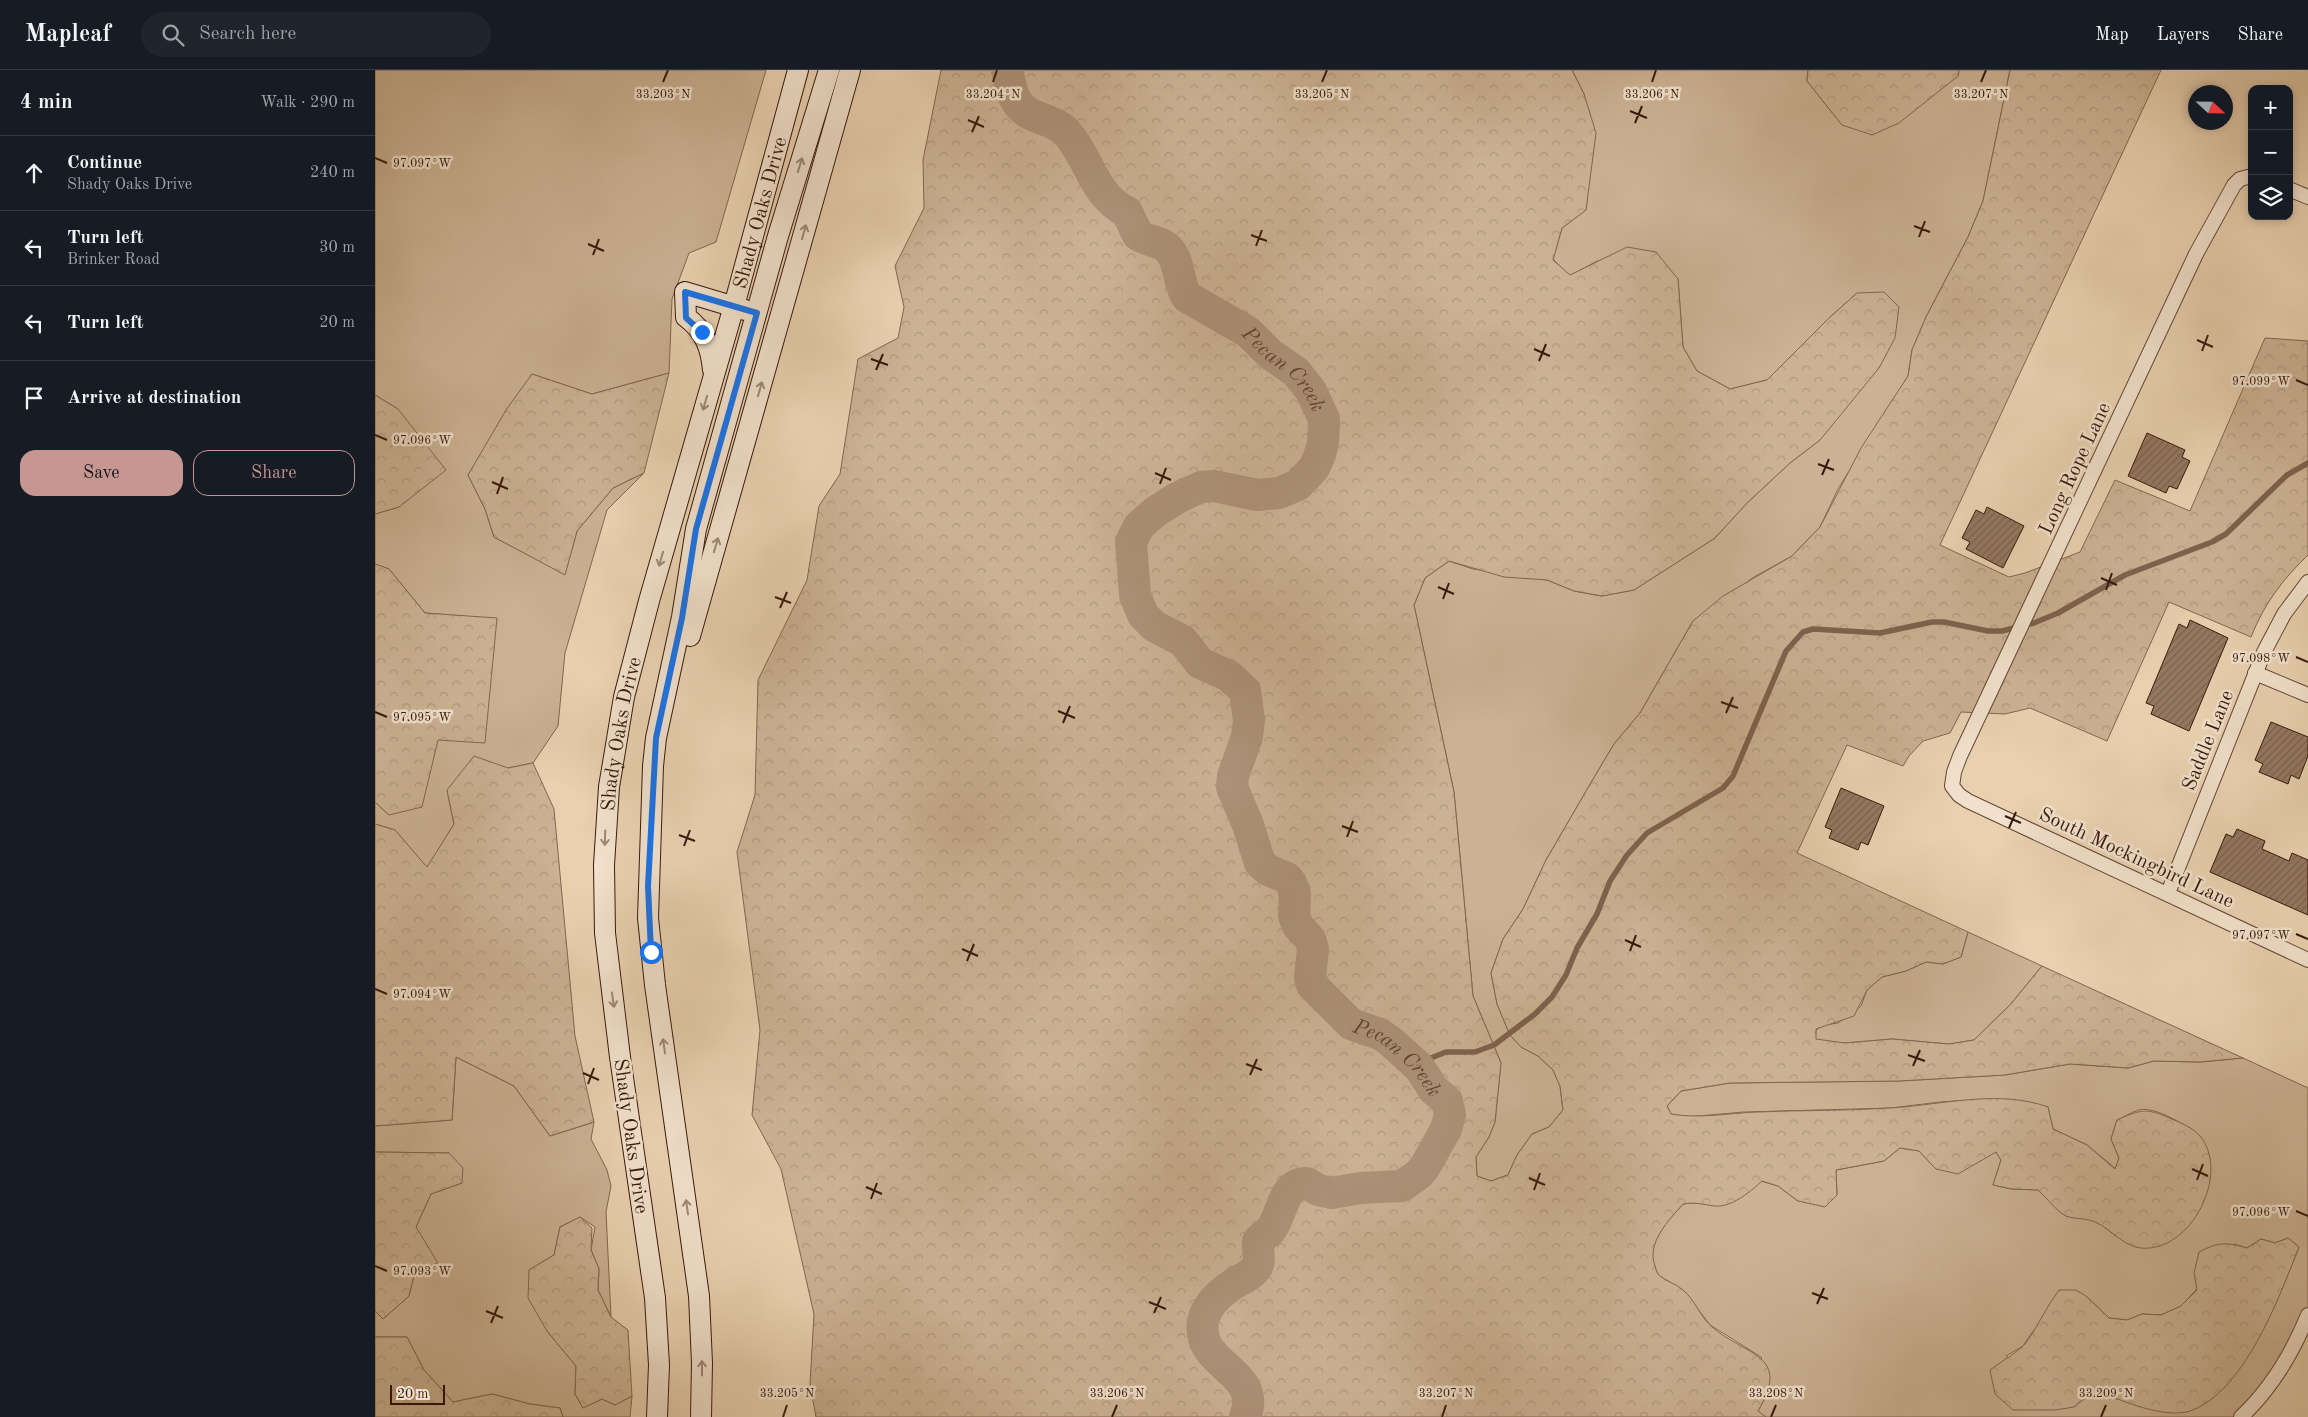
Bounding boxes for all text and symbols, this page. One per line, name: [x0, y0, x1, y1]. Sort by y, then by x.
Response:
search box: [141, 12, 491, 57]
icon: search: [159, 21, 187, 49]
text: Mapleaf: [25, 23, 111, 47]
text: Search here: [199, 25, 296, 44]
text: Map: [2095, 26, 2129, 44]
text: Layers: [2157, 26, 2209, 44]
text: Share: [2237, 26, 2283, 44]
north arrow: [2188, 85, 2233, 130]
map controls: [2248, 85, 2293, 220]
button: +: [2248, 85, 2293, 130]
text: 33.205°N: [1295, 88, 1349, 101]
text: 33.203°N: [636, 89, 690, 101]
text: 33.204°N: [966, 89, 1020, 101]
text: 33.206°N: [1625, 89, 1679, 101]
text: 33.207°N: [1954, 89, 2008, 101]
text: 4 min: [20, 92, 73, 113]
text: Walk · 290 m: [260, 95, 355, 111]
button: −: [2248, 130, 2293, 175]
street label: Shady Oaks Drive: [731, 135, 791, 291]
text: Continue: [67, 154, 142, 173]
text: 97.097°W: [393, 158, 451, 170]
one-way arrow: [795, 158, 805, 174]
icon: ahead: [20, 159, 48, 187]
text: 240 m: [310, 165, 355, 181]
button: layers: [2248, 175, 2293, 220]
text: Shady Oaks Drive: [67, 177, 192, 193]
one-way arrow: [800, 225, 810, 241]
text: Turn left: [67, 229, 144, 248]
icon: left: [20, 234, 48, 262]
text: 30 m: [319, 240, 355, 256]
text: Brinker Road: [67, 252, 160, 268]
icon: left: [20, 309, 48, 337]
text: Turn left: [67, 314, 144, 333]
text: 20 m: [319, 315, 355, 331]
route end: [691, 321, 714, 344]
water label: Pecan Creek: [1236, 323, 1328, 415]
text: 97.099°W: [2232, 376, 2290, 388]
one-way arrow: [756, 381, 766, 397]
icon: arrive: [20, 384, 48, 412]
text: Arrive at destination: [67, 389, 241, 408]
one-way arrow: [700, 395, 710, 411]
street label: Long Rope Lane: [2036, 400, 2115, 538]
text: 97.096°W: [393, 435, 451, 447]
button: Save: [20, 450, 183, 496]
button: Share: [193, 450, 355, 496]
one-way arrow: [712, 538, 722, 554]
one-way arrow: [655, 551, 665, 567]
text: 97.098°W: [2232, 653, 2290, 665]
street label: Shady Oaks Drive: [599, 655, 646, 812]
street label: Saddle Lane: [2180, 688, 2238, 794]
text: 97.095°W: [393, 711, 451, 724]
street label: South Mockingbird Lane: [2036, 805, 2237, 913]
one-way arrow: [601, 830, 610, 846]
text: 97.097°W: [2232, 930, 2290, 942]
route start: [640, 941, 663, 964]
text: 97.094°W: [393, 989, 451, 1001]
one-way arrow: [608, 992, 618, 1008]
water label: Pecan Creek: [1349, 1016, 1444, 1101]
one-way arrow: [659, 1038, 669, 1054]
street label: Shady Oaks Drive: [609, 1057, 651, 1215]
one-way arrow: [682, 1199, 692, 1215]
text: 97.096°W: [2232, 1207, 2290, 1219]
text: 97.093°W: [393, 1266, 451, 1278]
one-way arrow: [697, 1361, 707, 1377]
scale bar: [390, 1382, 445, 1405]
text: 20 m: [397, 1387, 428, 1401]
text: 33.205°N: [760, 1387, 814, 1400]
text: 33.206°N: [1090, 1388, 1144, 1400]
text: 33.207°N: [1419, 1388, 1473, 1400]
text: 33.208°N: [1749, 1388, 1803, 1400]
text: 33.209°N: [2079, 1388, 2133, 1400]

